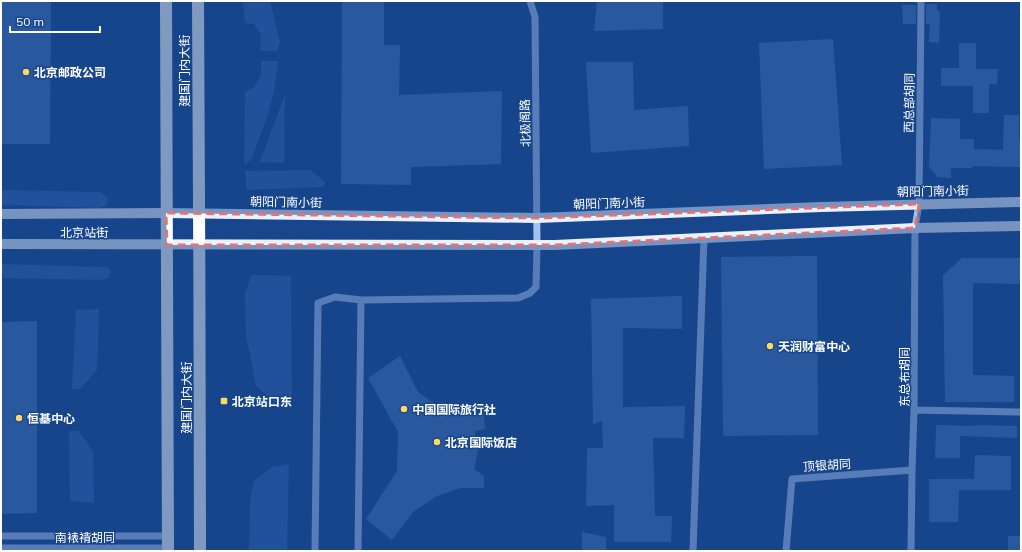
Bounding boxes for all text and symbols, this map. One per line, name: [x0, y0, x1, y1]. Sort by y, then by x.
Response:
scale bar: [10, 8, 100, 34]
text: 50 m: [16, 14, 44, 29]
street label: 建国门内大街: [177, 35, 192, 107]
place label: 北京邮政公司: [34, 65, 106, 80]
marker: 北京邮政公司: [21, 67, 31, 77]
street label: 西总部胡同: [901, 73, 917, 133]
street label: 北极阁路: [517, 99, 533, 147]
street label: 朝阳门南小街: [897, 183, 969, 199]
street label: 朝阳门南小街: [250, 194, 322, 210]
street label: 朝阳门南小街: [573, 194, 645, 212]
street label: 北京站街: [60, 225, 108, 240]
place label: 天润财富中心: [778, 339, 850, 354]
marker: 天润财富中心: [765, 341, 775, 351]
street label: 东总布胡同: [897, 347, 912, 407]
street label: 建国门内大街: [179, 362, 194, 434]
place label: 北京站口东: [232, 394, 292, 409]
marker: 北京站口东: [219, 396, 229, 406]
place label: 中国国际旅行社: [412, 402, 496, 417]
marker: 中国国际旅行社: [399, 404, 409, 414]
place label: 恒基中心: [27, 411, 75, 426]
marker: 恒基中心: [14, 413, 24, 423]
place label: 北京国际饭店: [445, 435, 517, 450]
marker: 北京国际饭店: [432, 437, 442, 447]
street label: 顶银胡同: [803, 456, 851, 474]
street label: 南裱褙胡同: [55, 530, 115, 545]

